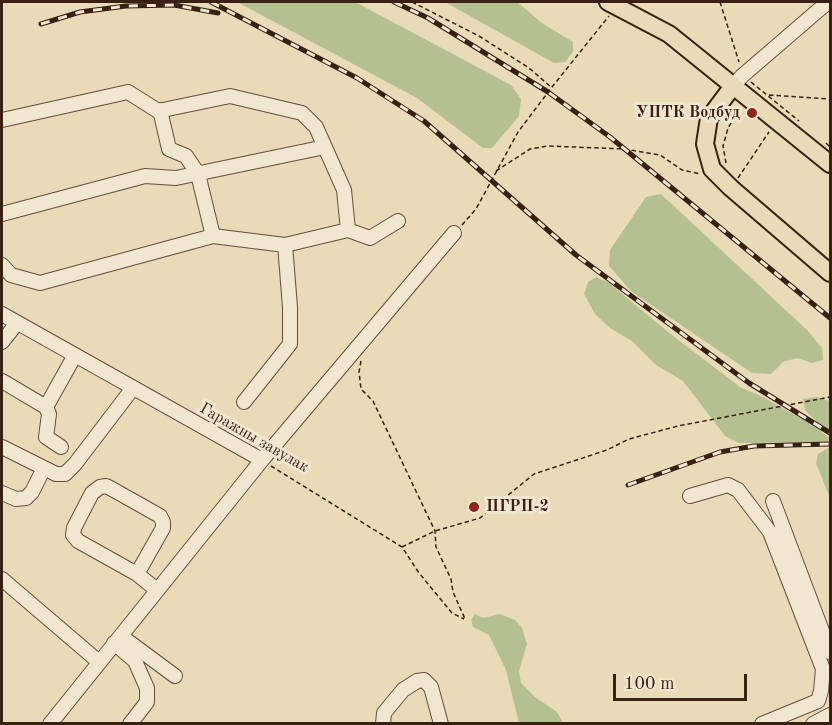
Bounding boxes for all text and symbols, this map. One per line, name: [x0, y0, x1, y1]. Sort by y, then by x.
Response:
place label: УПТК Водбуд: [636, 103, 740, 123]
marker: УПТК Водбуд: [745, 106, 759, 120]
street label: Гаражны завулак: [196, 399, 312, 477]
place label: ПГРП-2: [486, 497, 549, 517]
marker: ПГРП-2: [467, 500, 481, 514]
scale bar: [616, 662, 750, 700]
text: 100 m: [624, 675, 675, 693]

